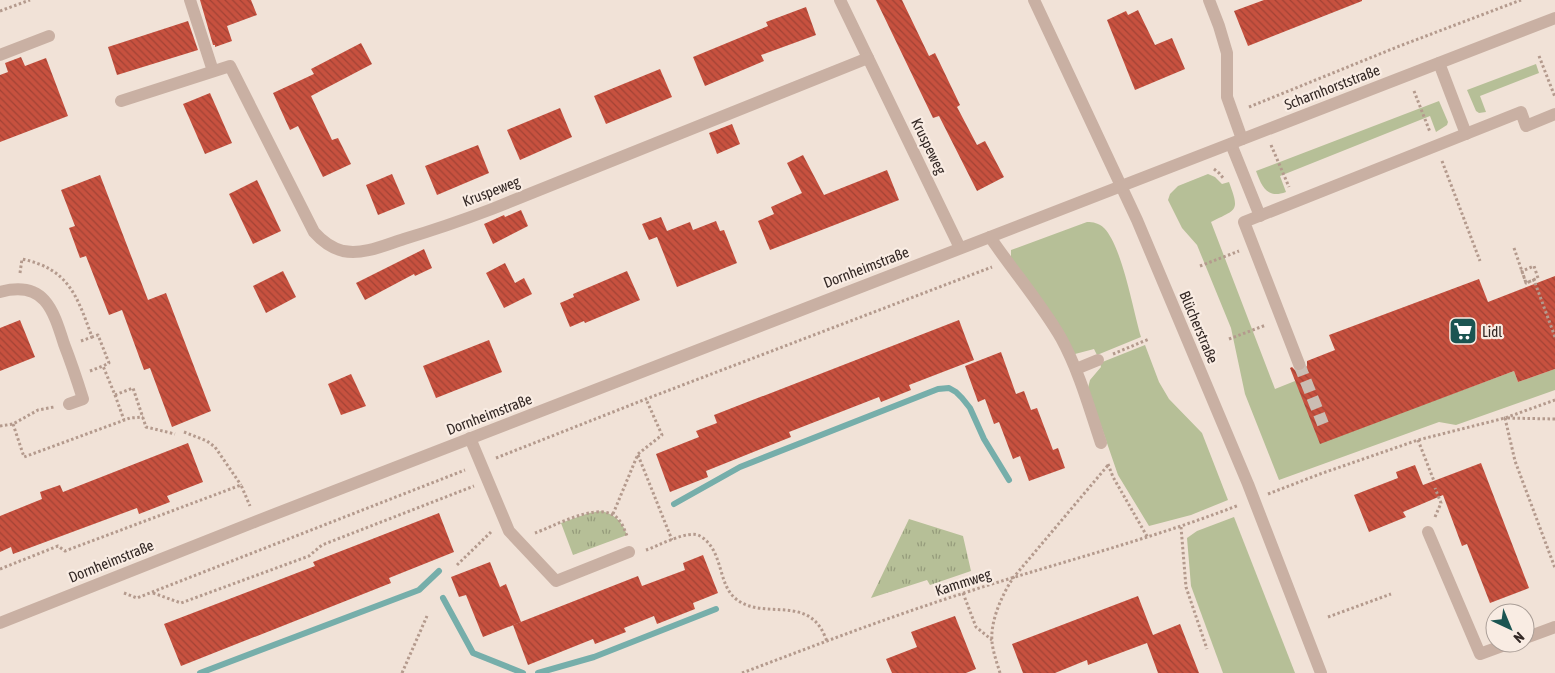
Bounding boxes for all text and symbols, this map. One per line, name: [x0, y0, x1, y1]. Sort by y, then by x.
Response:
street label: Scharnhorststraße: [1282, 61, 1382, 113]
street label: Kruspeweg: [908, 115, 950, 177]
street label: Kruspeweg: [460, 172, 523, 210]
street label: Dornheimstraße: [821, 243, 911, 291]
street label: Blücherstraße: [1176, 288, 1222, 366]
supermarket icon: Lidl: [1448, 316, 1478, 346]
place label: Lidl: [1482, 323, 1502, 340]
street label: Dornheimstraße: [444, 390, 534, 438]
street label: Dornheimstraße: [66, 536, 156, 586]
street label: Kammweg: [933, 565, 994, 599]
north arrow: [1485, 603, 1535, 653]
text: N: [1511, 629, 1528, 646]

